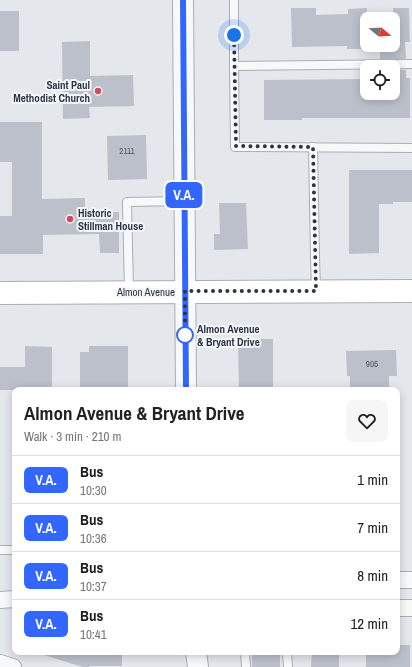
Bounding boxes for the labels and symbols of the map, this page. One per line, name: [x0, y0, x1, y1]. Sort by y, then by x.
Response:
north arrow: [360, 12, 400, 52]
your location: [224, 25, 244, 45]
place label: Saint Paul Methodist Church: [13, 78, 90, 105]
marker: Saint Paul Methodist Church: [93, 86, 103, 96]
house number: 2111: [119, 145, 135, 157]
line badge: V.A.: [156, 182, 212, 208]
place label: Historic Stillman House: [78, 206, 143, 233]
marker: Historic Stillman House: [65, 214, 75, 224]
street label: Almon Avenue: [116, 285, 175, 299]
place label: Almon Avenue & Bryant Drive: [197, 322, 260, 349]
marker: Almon Avenue & Bryant Drive: [176, 326, 194, 344]
house number: 905: [366, 358, 378, 370]

